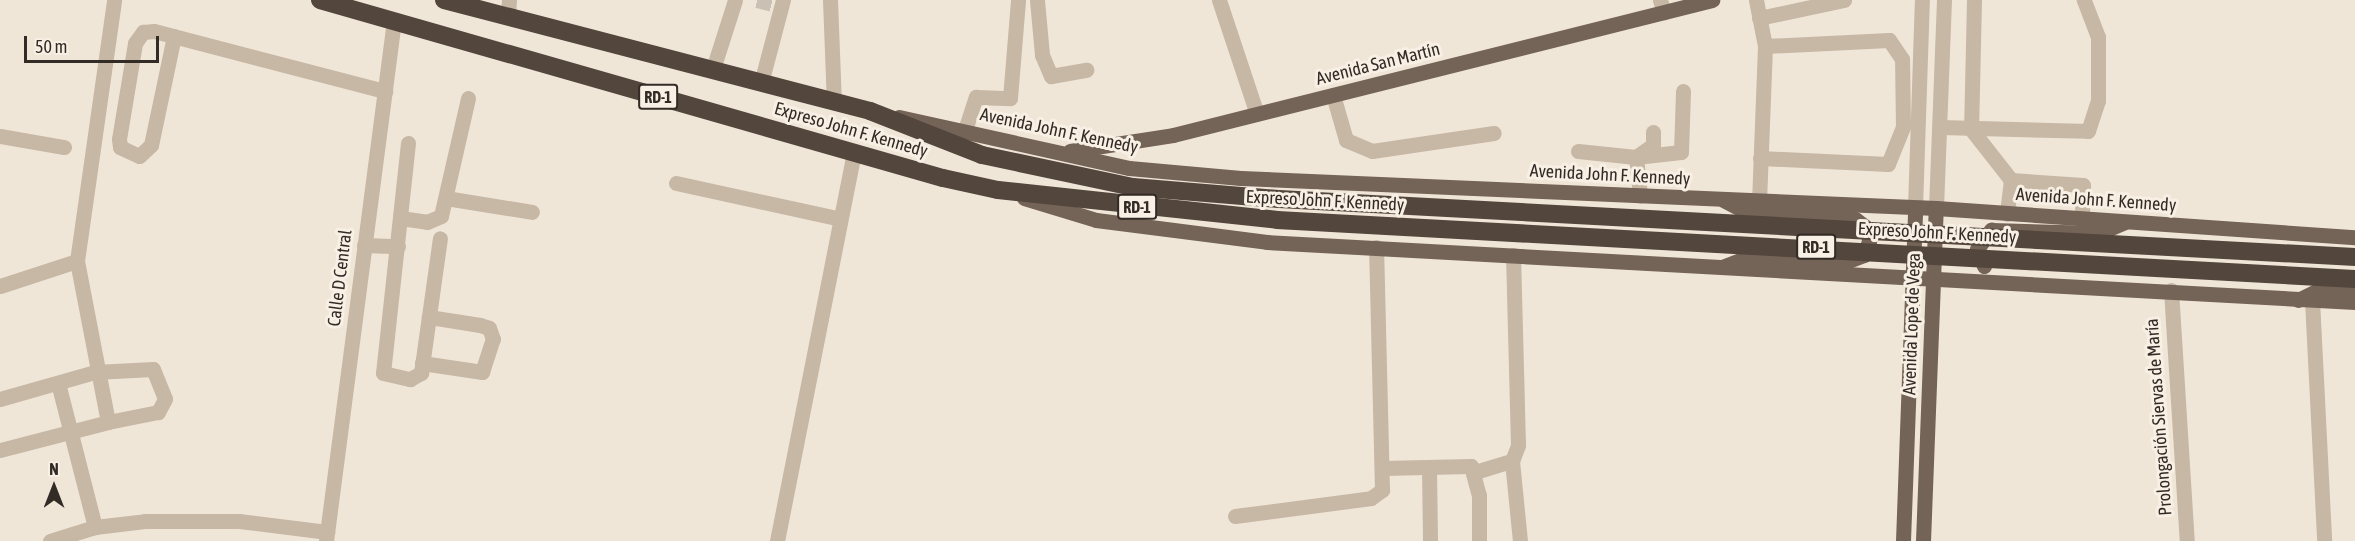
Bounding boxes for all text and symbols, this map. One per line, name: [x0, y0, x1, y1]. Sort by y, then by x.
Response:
scale bar: [27, 24, 162, 62]
text: 50 m: [35, 36, 67, 57]
street label: Avenida San Martín: [1314, 38, 1442, 90]
road number: RD-1: [637, 84, 679, 110]
street label: Expreso John F. Kennedy: [772, 98, 930, 162]
street label: Avenida John F. Kennedy: [978, 104, 1140, 158]
street label: Avenida John F. Kennedy: [1529, 160, 1691, 190]
street label: Avenida John F. Kennedy: [2015, 184, 2177, 216]
street label: Expreso John F. Kennedy: [1245, 186, 1405, 216]
road number: RD-1: [1116, 194, 1158, 220]
street label: Expreso John F. Kennedy: [1857, 218, 2017, 248]
street label: Calle D Central: [323, 228, 357, 328]
road number: RD-1: [1795, 234, 1837, 260]
street label: Avenida Lope de Vega: [1899, 252, 1925, 396]
street label: Prolongación Siervas de María: [2141, 318, 2177, 516]
north arrow: [24, 457, 84, 517]
text: N: [49, 460, 59, 478]

